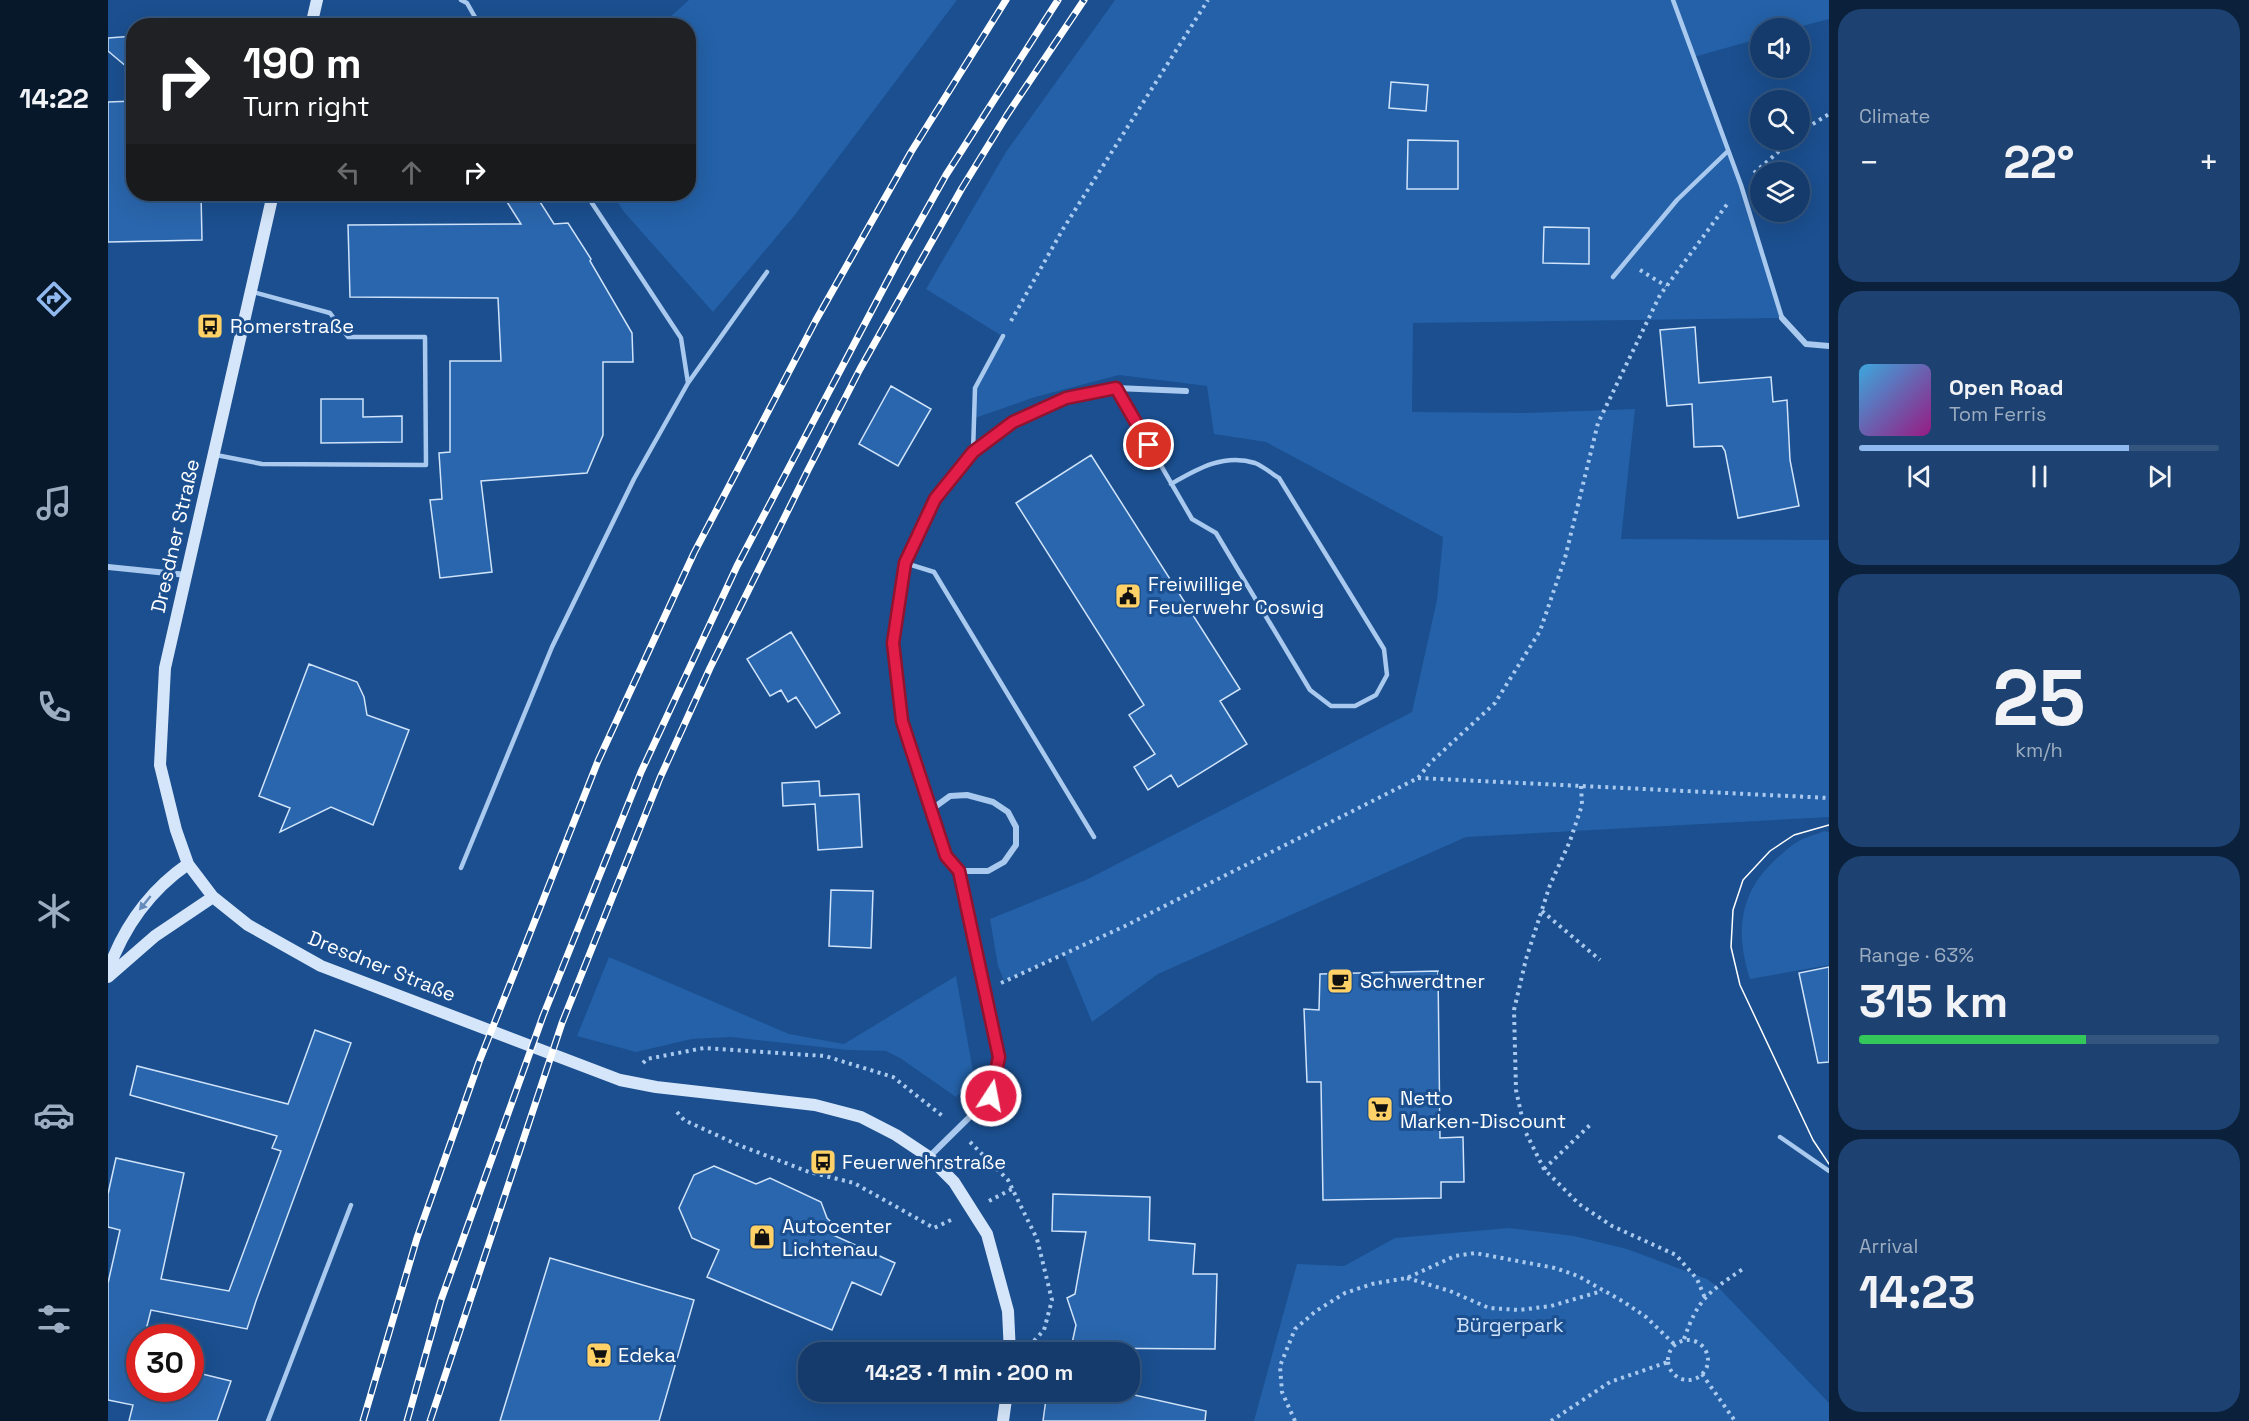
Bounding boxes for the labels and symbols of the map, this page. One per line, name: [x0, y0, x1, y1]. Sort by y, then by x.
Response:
bus stop icon: Romerstraße: [195, 311, 225, 341]
place label: Romerstraße: [230, 313, 354, 339]
pin: [1123, 419, 1174, 470]
street label: Dresdner Straße: [145, 457, 205, 615]
place label: Freiwillige Feuerwehr Coswig: [1148, 571, 1324, 620]
public building icon: Freiwillige Feuerwehr Coswig: [1113, 581, 1143, 611]
one-way arrow: [138, 895, 151, 911]
street label: Dresdner Straße: [304, 925, 460, 1007]
cafe icon: Schwerdtner: [1325, 966, 1355, 996]
place label: Schwerdtner: [1360, 968, 1485, 994]
position arrow: [959, 1064, 1023, 1128]
place label: Netto Marken-Discount: [1400, 1085, 1566, 1134]
supermarket icon: Netto Marken-Discount: [1365, 1094, 1395, 1124]
bus stop icon: Feuerwehrstraße: [808, 1147, 838, 1177]
place label: Feuerwehrstraße: [842, 1149, 1006, 1175]
place label: Autocenter Lichtenau: [782, 1213, 892, 1262]
shop icon: Autocenter Lichtenau: [747, 1222, 777, 1252]
park label: Bürgerpark: [1456, 1312, 1564, 1338]
speed limit sign: 30: [126, 1324, 204, 1402]
supermarket icon: Edeka: [584, 1340, 614, 1370]
place label: Edeka: [618, 1342, 676, 1368]

